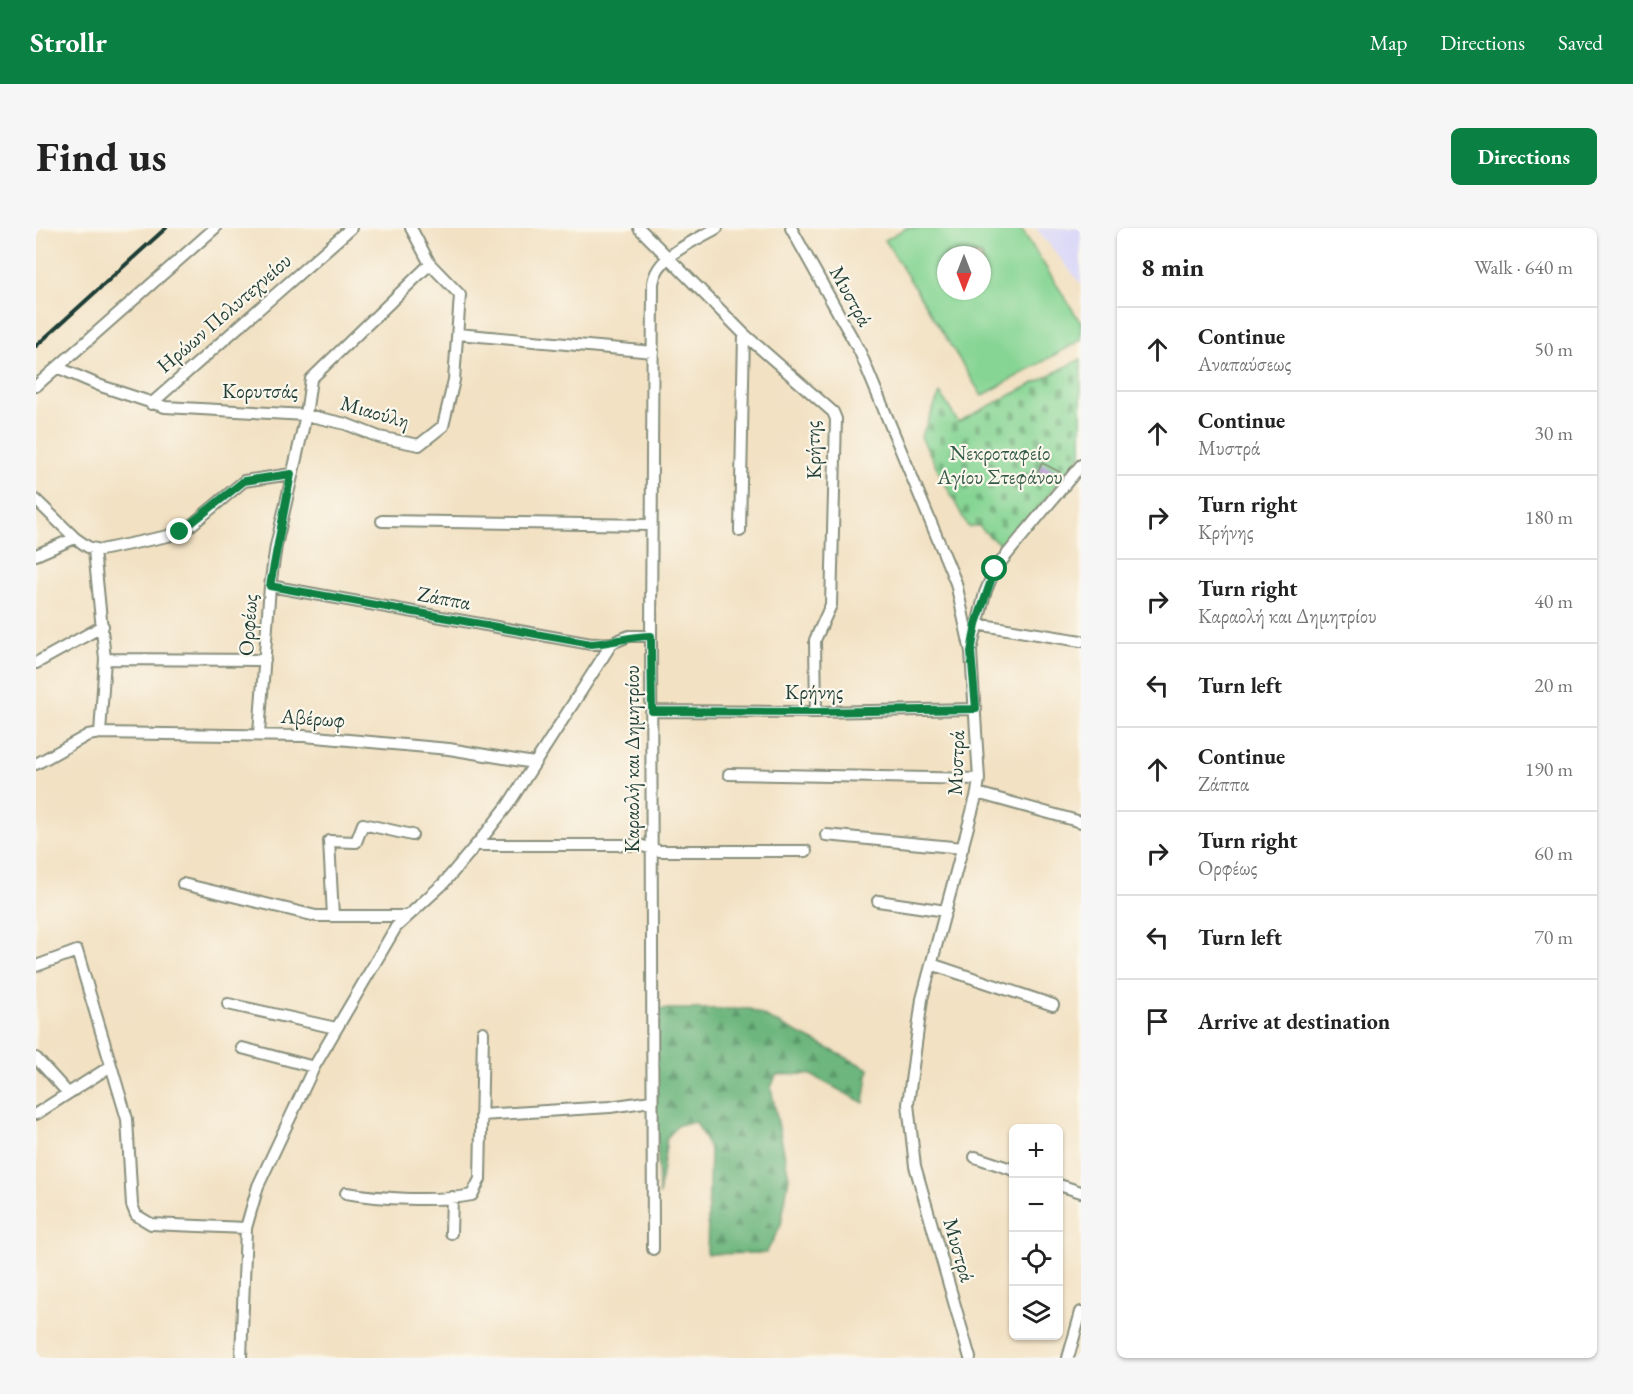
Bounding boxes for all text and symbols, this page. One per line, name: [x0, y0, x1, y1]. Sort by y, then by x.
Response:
text: Strollr: [30, 24, 107, 60]
text: Map: [1370, 29, 1407, 56]
text: Directions: [1440, 29, 1525, 56]
text: Saved: [1558, 29, 1603, 56]
button: Directions: [1451, 128, 1597, 185]
text: Find us: [36, 129, 167, 184]
north arrow: [937, 246, 991, 300]
street label: Ηρώων Πολυτεχνείου: [151, 247, 297, 379]
text: 8 min: [1141, 250, 1204, 284]
text: Walk · 640 m: [1474, 254, 1573, 280]
street label: Μυστρά: [824, 261, 879, 331]
text: Continue: [1198, 322, 1285, 351]
icon: ahead: [1141, 333, 1174, 366]
text: 50 m: [1534, 336, 1573, 362]
text: Αναπαύσεως: [1198, 351, 1292, 377]
street label: Κορυτσάς: [222, 377, 298, 404]
street label: Μιαούλη: [338, 389, 413, 434]
text: Continue: [1198, 406, 1285, 435]
icon: ahead: [1141, 417, 1174, 450]
street label: Κρήτης: [798, 420, 827, 480]
text: 30 m: [1534, 420, 1573, 446]
text: Μυστρά: [1198, 435, 1260, 461]
park label: Νεκροταφείο Αγίου Στεφάνου: [936, 439, 1063, 490]
text: Turn right: [1198, 490, 1297, 519]
icon: right: [1141, 501, 1174, 534]
text: 180 m: [1525, 504, 1573, 530]
route end: [166, 518, 192, 544]
text: Κρήνης: [1198, 519, 1254, 545]
route start: [981, 555, 1007, 581]
text: Turn right: [1198, 574, 1297, 603]
street label: Ζάππα: [415, 580, 473, 616]
icon: right: [1141, 585, 1174, 618]
text: 40 m: [1534, 588, 1573, 614]
street label: Ορφέως: [232, 593, 263, 657]
text: Καραολή και Δημητρίου: [1198, 603, 1377, 629]
street label: Καραολή και Δημητρίου: [618, 665, 645, 853]
icon: left: [1141, 669, 1174, 702]
text: Turn left: [1198, 671, 1282, 700]
text: 20 m: [1534, 672, 1573, 698]
street label: Κρήνης: [785, 678, 843, 705]
street label: Αβέρωφ: [279, 702, 346, 733]
street label: Μυστρά: [941, 729, 970, 796]
text: Continue: [1198, 742, 1285, 771]
icon: ahead: [1141, 753, 1174, 786]
text: 190 m: [1525, 756, 1573, 782]
text: Ζάππα: [1198, 771, 1249, 797]
text: Turn right: [1198, 826, 1297, 855]
icon: right: [1141, 837, 1174, 870]
text: 60 m: [1534, 840, 1573, 866]
text: Ορφέως: [1198, 855, 1257, 881]
icon: left: [1141, 921, 1174, 954]
text: Turn left: [1198, 923, 1282, 952]
text: 70 m: [1534, 924, 1573, 950]
icon: arrive: [1141, 1005, 1174, 1038]
text: Arrive at destination: [1198, 1007, 1390, 1036]
map controls: [1009, 1124, 1063, 1340]
button: +: [1009, 1124, 1063, 1178]
button: −: [1009, 1178, 1063, 1232]
street label: Μυστρά: [938, 1215, 982, 1285]
button: locate: [1009, 1232, 1063, 1286]
button: layers: [1009, 1286, 1063, 1340]

